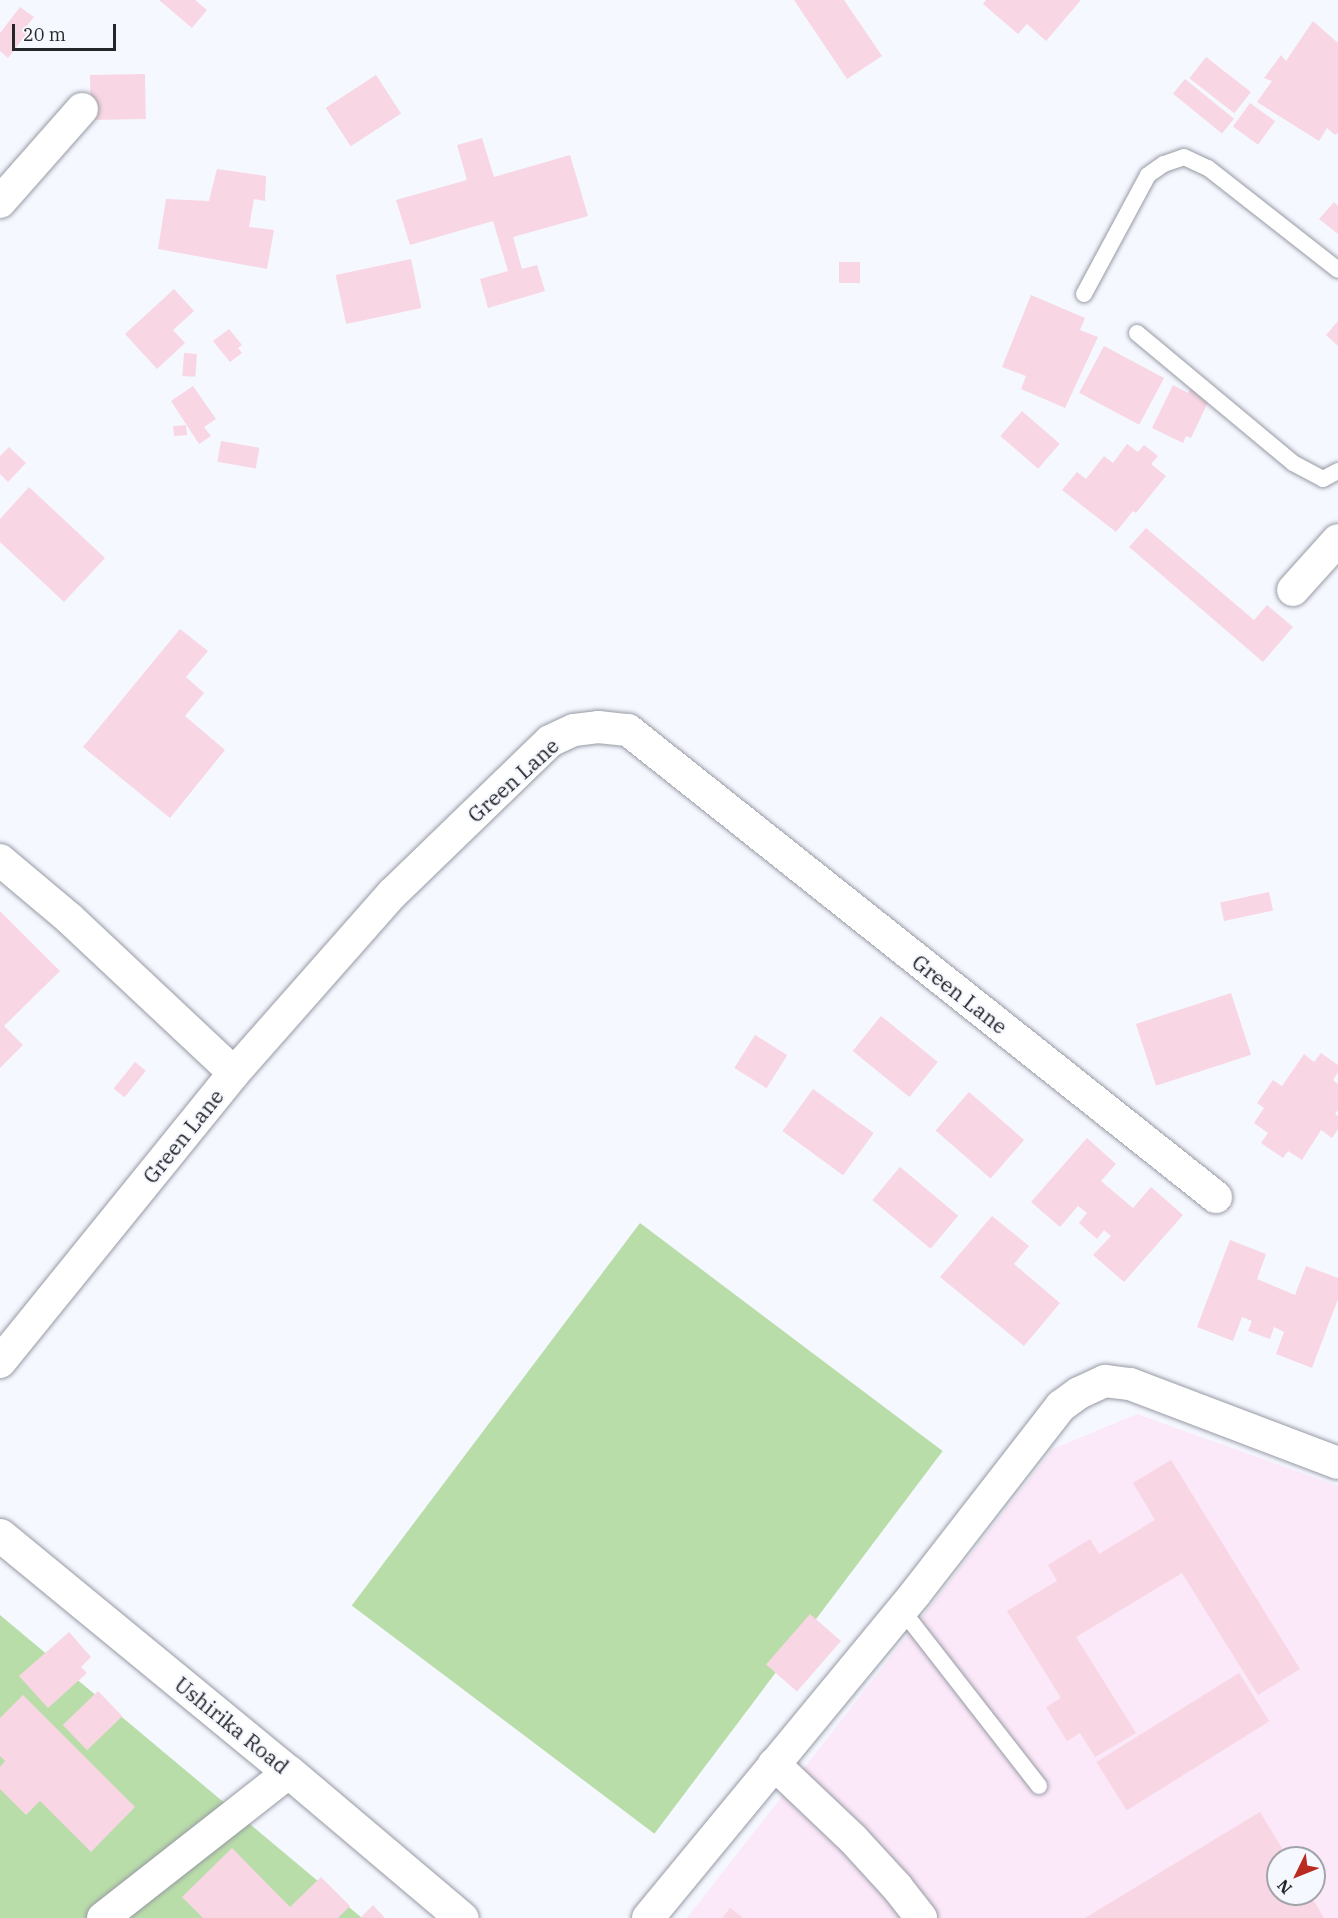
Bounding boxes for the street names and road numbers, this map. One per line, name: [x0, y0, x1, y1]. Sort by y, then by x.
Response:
street label: Green Lane: [462, 733, 564, 827]
street label: Green Lane: [907, 949, 1013, 1039]
street label: Green Lane: [137, 1084, 229, 1188]
street label: Ushirika Road: [170, 1671, 294, 1779]

